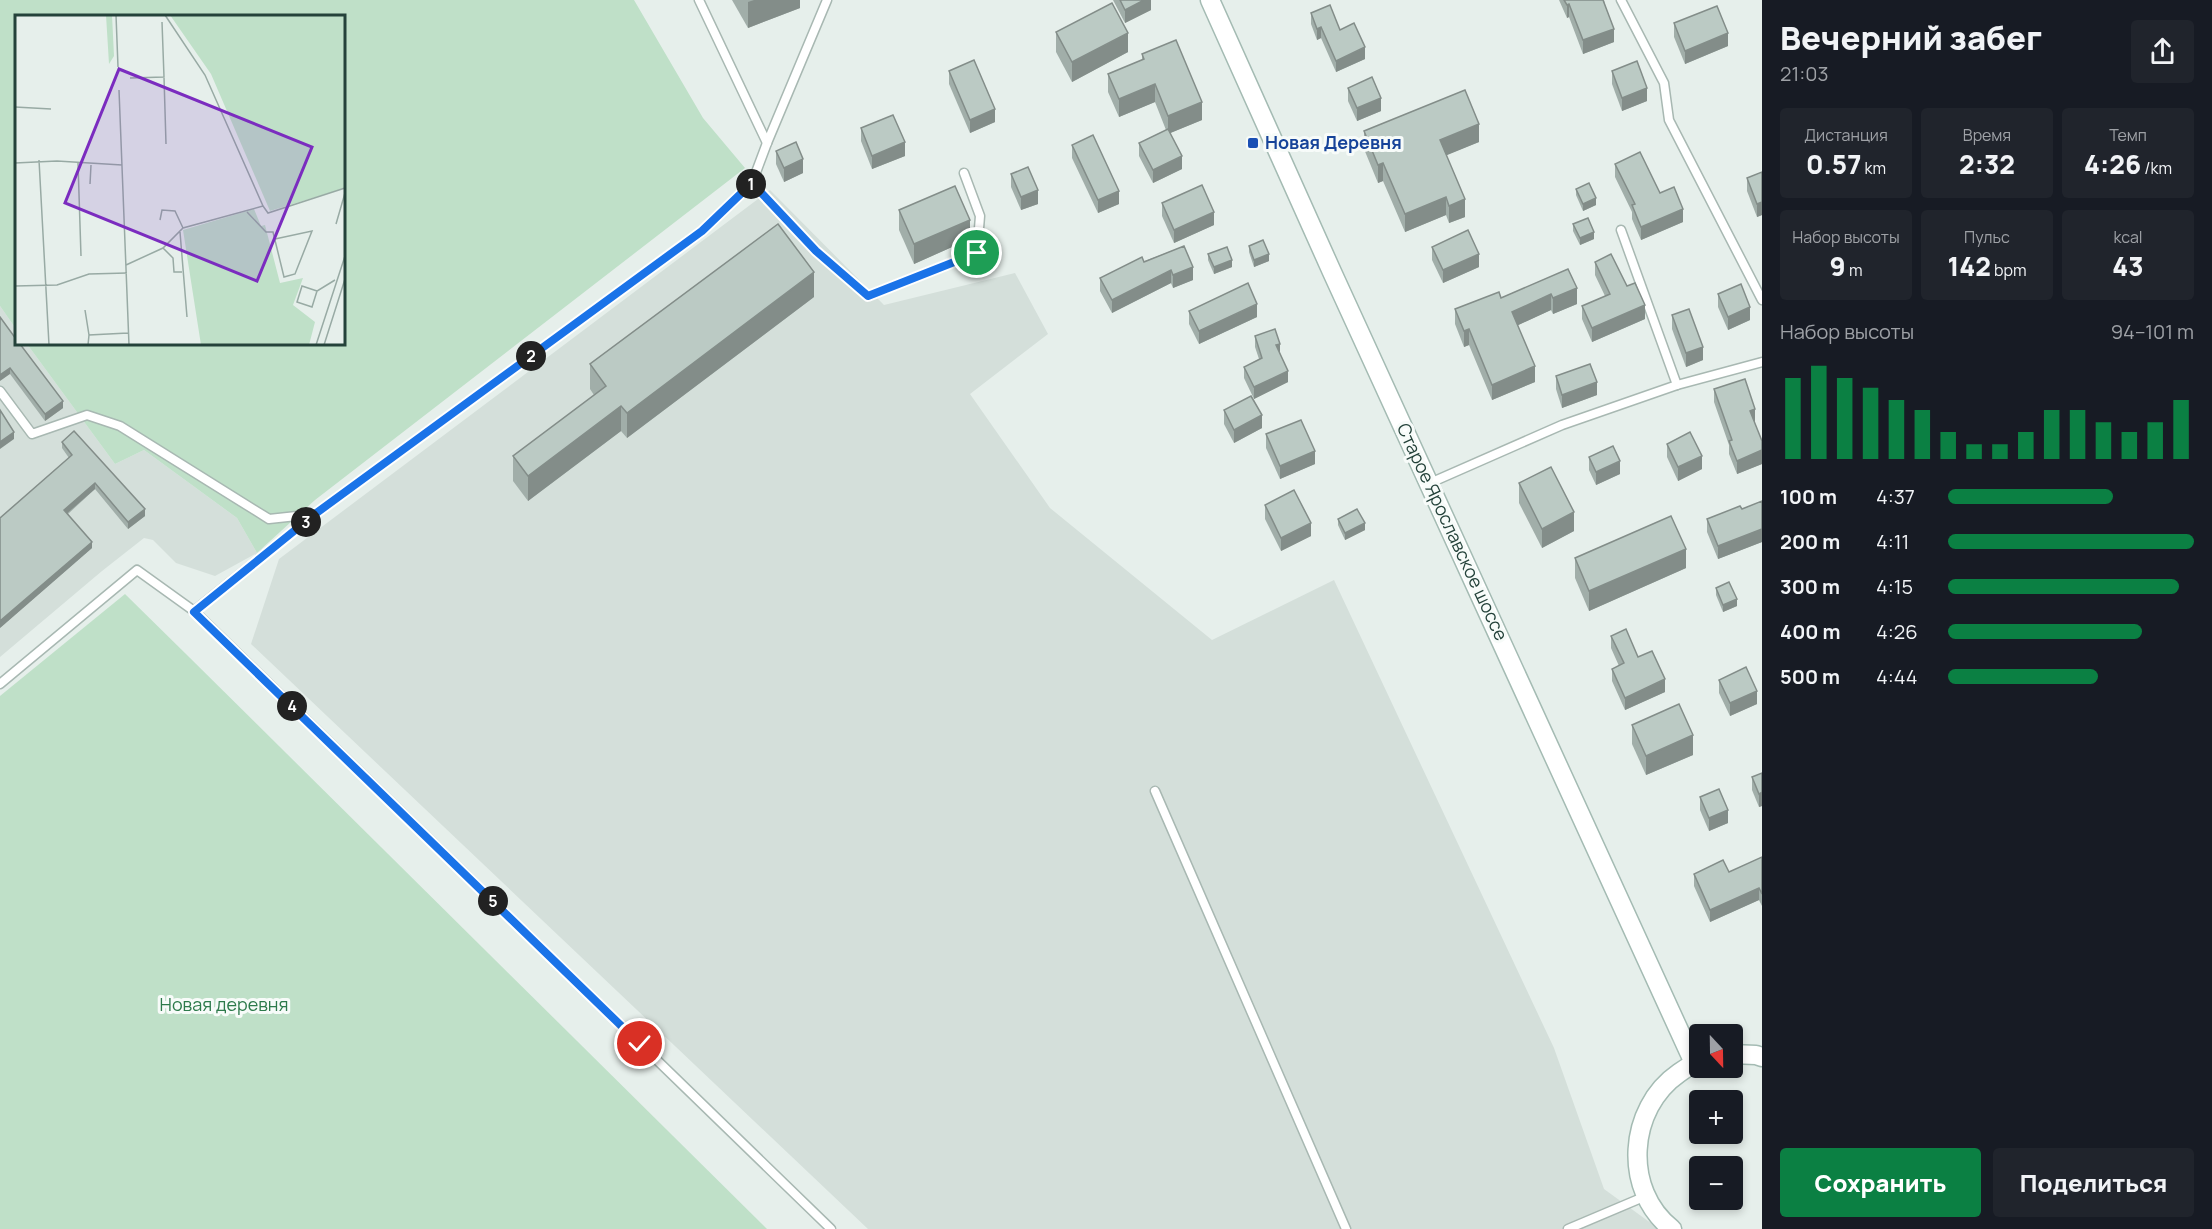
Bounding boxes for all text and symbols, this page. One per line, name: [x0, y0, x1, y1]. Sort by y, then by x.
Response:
inset map: [15, 15, 345, 345]
text: Вечерний забег: [1780, 15, 2042, 60]
button: share: [2131, 20, 2194, 83]
text: 21:03: [1780, 60, 1828, 87]
text: Дистанция: [1804, 124, 1888, 146]
text: Время: [1963, 124, 2011, 146]
text: Темп: [2109, 124, 2147, 146]
place label: Новая Деревня: [1265, 130, 1402, 154]
marker: Новая Деревня: [1246, 136, 1260, 150]
text: 0.57: [1806, 146, 1861, 182]
text: 2:32: [1959, 146, 2015, 182]
text: 4:26: [2084, 146, 2141, 182]
text: km: [1861, 157, 1886, 179]
text: /km: [2141, 157, 2172, 179]
pin: 1: [736, 169, 766, 199]
text: 1: [747, 173, 755, 195]
text: Набор высоты: [1792, 226, 1900, 248]
text: Пульс: [1964, 226, 2010, 248]
text: kcal: [2113, 226, 2143, 248]
pin: [951, 227, 1002, 278]
icon: arrive: [960, 236, 993, 269]
text: 9: [1830, 248, 1846, 284]
text: 142: [1947, 248, 1991, 284]
text: 43: [2112, 248, 2144, 284]
text: m: [1846, 259, 1862, 281]
text: bpm: [1991, 259, 2027, 281]
text: Набор высоты: [1780, 318, 1914, 345]
text: 94–101 m: [2111, 318, 2194, 345]
pin: 2: [516, 341, 546, 371]
text: 2: [526, 345, 536, 367]
street label: Старое Ярославское шоссе: [1392, 419, 1514, 644]
text: 100 m: [1780, 483, 1837, 510]
text: 4:37: [1876, 483, 1915, 510]
pin: 3: [291, 507, 321, 537]
text: 3: [301, 511, 311, 533]
text: 200 m: [1780, 528, 1840, 555]
text: 4:11: [1876, 528, 1909, 555]
text: 300 m: [1780, 573, 1840, 600]
text: 4:15: [1876, 573, 1913, 600]
text: 400 m: [1780, 618, 1840, 645]
text: 4:26: [1876, 618, 1918, 645]
text: 500 m: [1780, 663, 1840, 690]
text: 4:44: [1876, 663, 1918, 690]
pin: 4: [277, 691, 307, 721]
text: 4: [287, 695, 297, 717]
pin: 5: [478, 886, 508, 916]
text: 5: [488, 890, 498, 912]
park label: Новая деревня: [160, 992, 288, 1016]
pin: [614, 1018, 665, 1069]
north arrow: [1689, 1024, 1743, 1078]
map controls: [1689, 1024, 1743, 1210]
icon: check: [623, 1027, 656, 1060]
button: +: [1689, 1090, 1743, 1144]
button: Сохранить: [1780, 1148, 1981, 1217]
button: Поделиться: [1993, 1148, 2194, 1217]
button: −: [1689, 1156, 1743, 1210]

